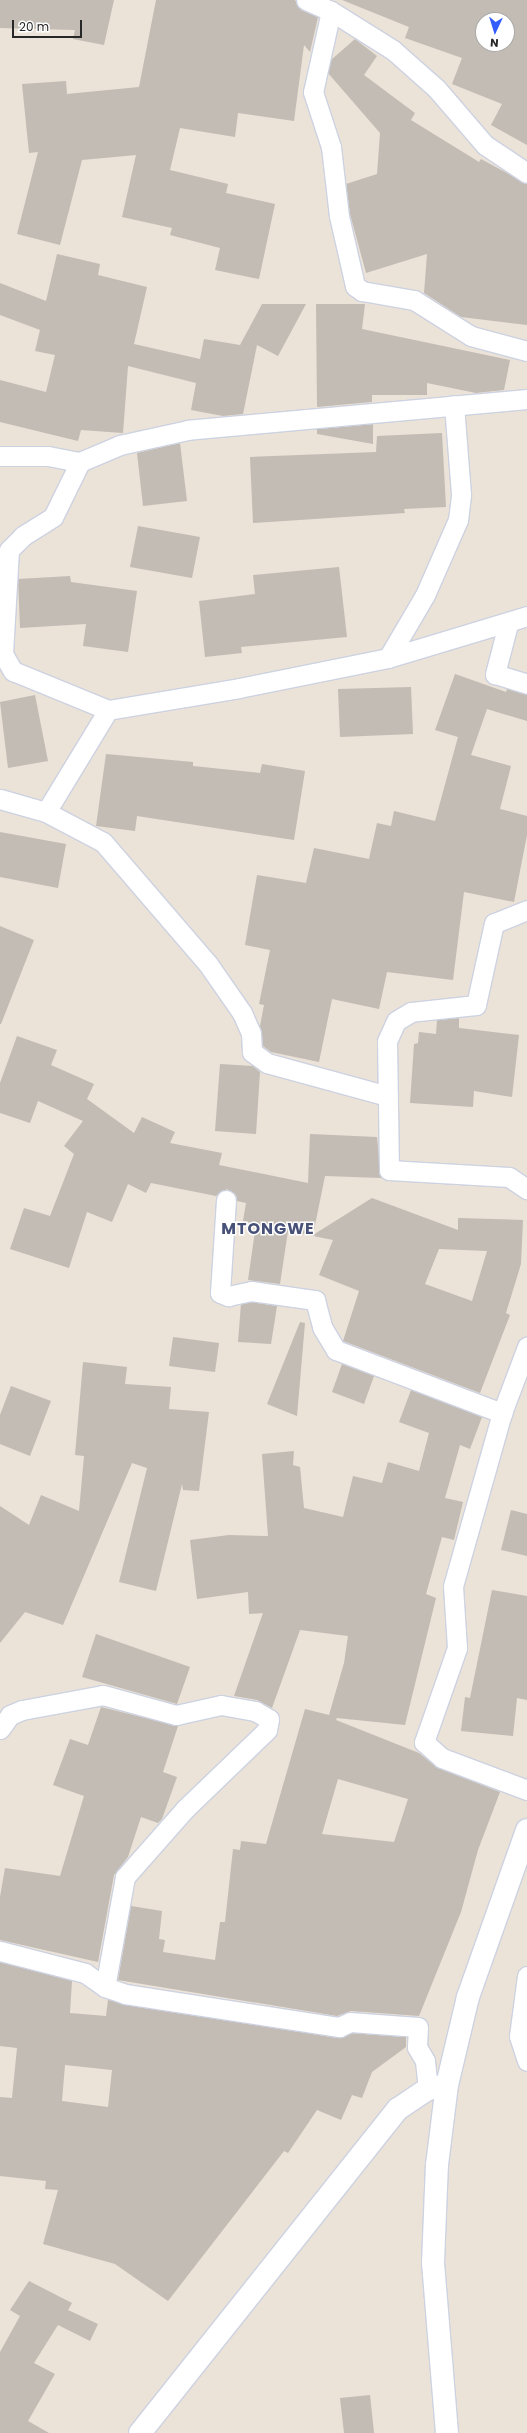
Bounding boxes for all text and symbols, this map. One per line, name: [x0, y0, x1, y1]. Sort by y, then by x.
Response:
scale bar: [14, 12, 84, 38]
north arrow: [475, 12, 515, 52]
text: 20 m: [19, 18, 49, 35]
text: N: [490, 35, 499, 51]
district label: MTONGWE: [221, 1219, 315, 1239]

